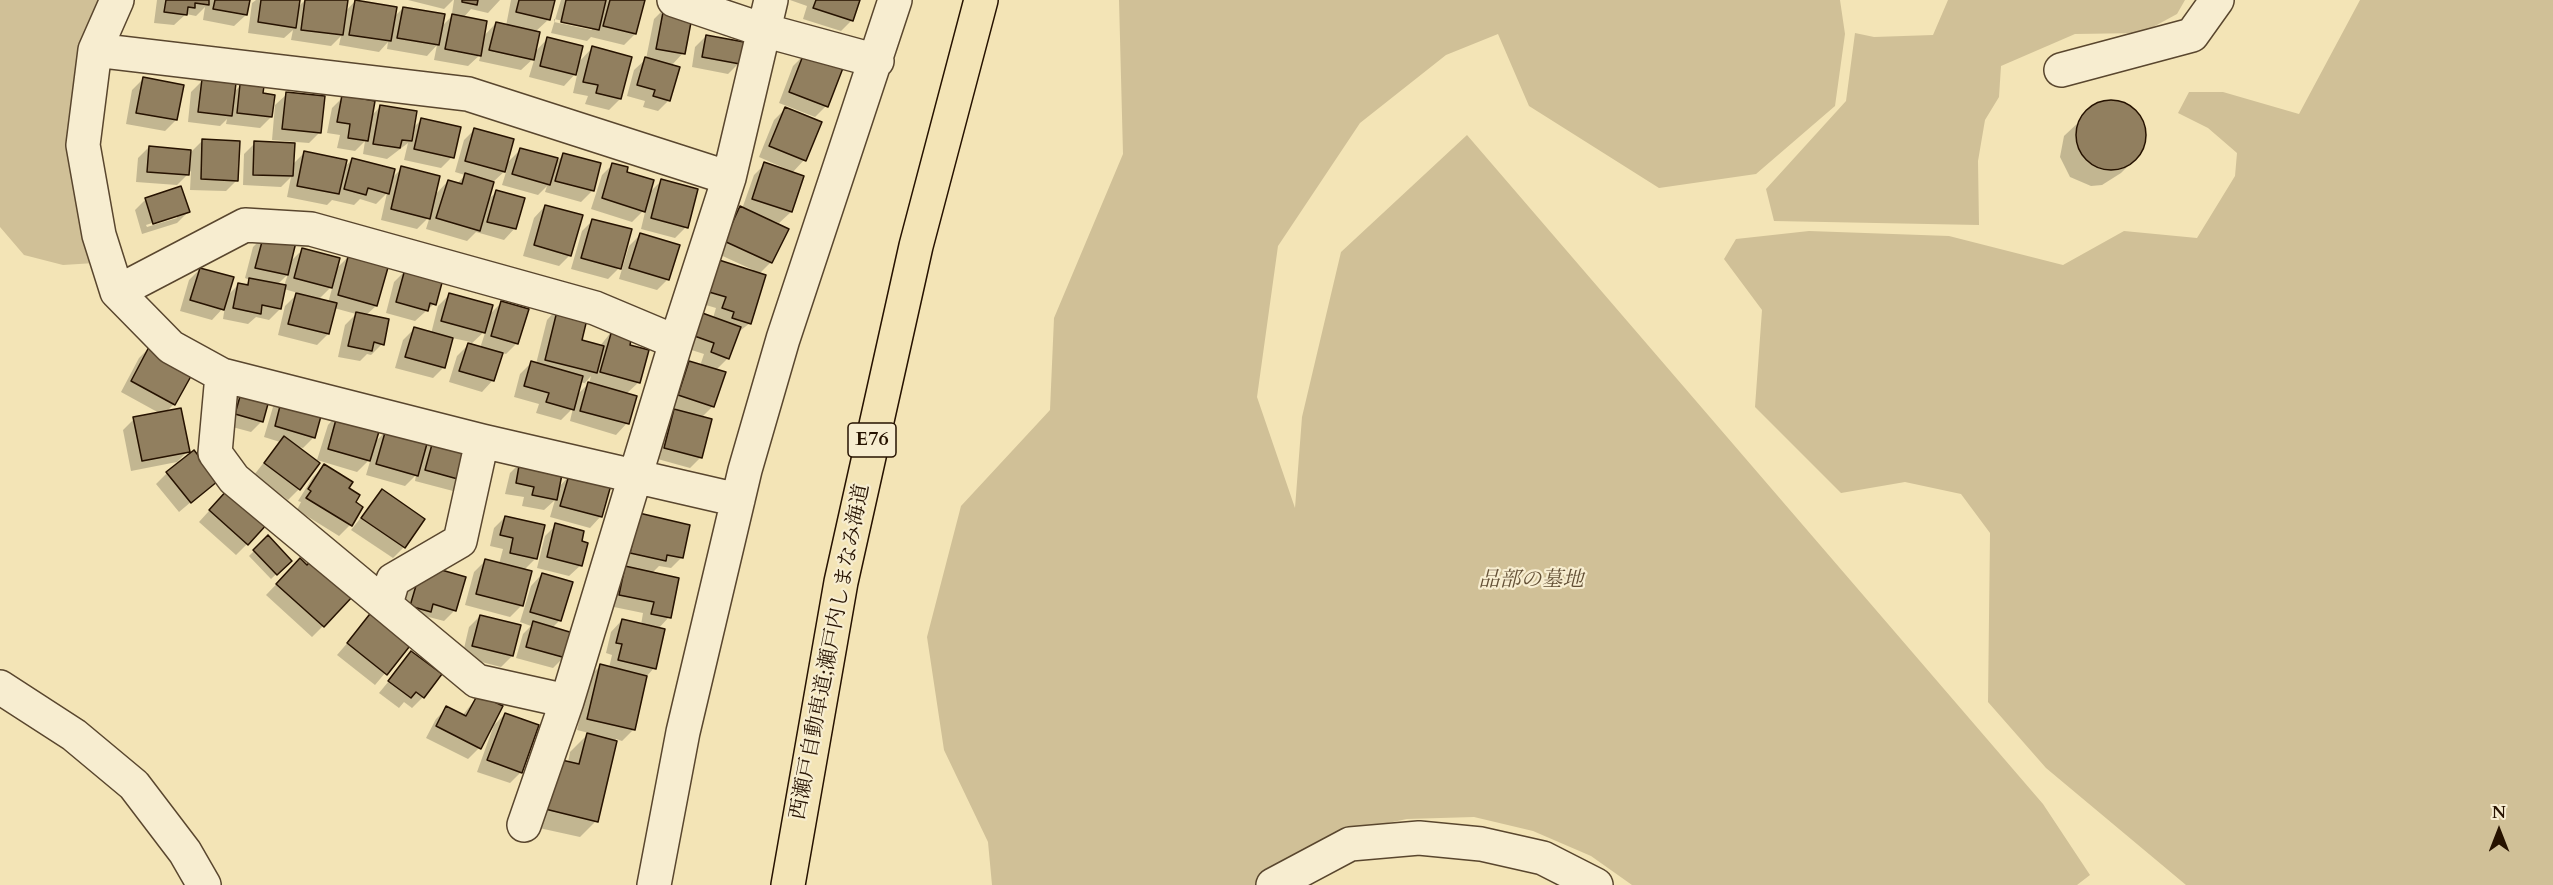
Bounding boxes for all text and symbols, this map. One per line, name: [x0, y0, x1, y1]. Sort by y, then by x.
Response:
road number: E76: [848, 423, 896, 457]
street label: 西瀬戸自動車道;瀬戸内しまなみ海道: [786, 482, 876, 822]
park label: 品部の墓地: [1479, 568, 1583, 594]
north arrow: [2469, 801, 2529, 861]
text: N: [2492, 802, 2506, 824]

